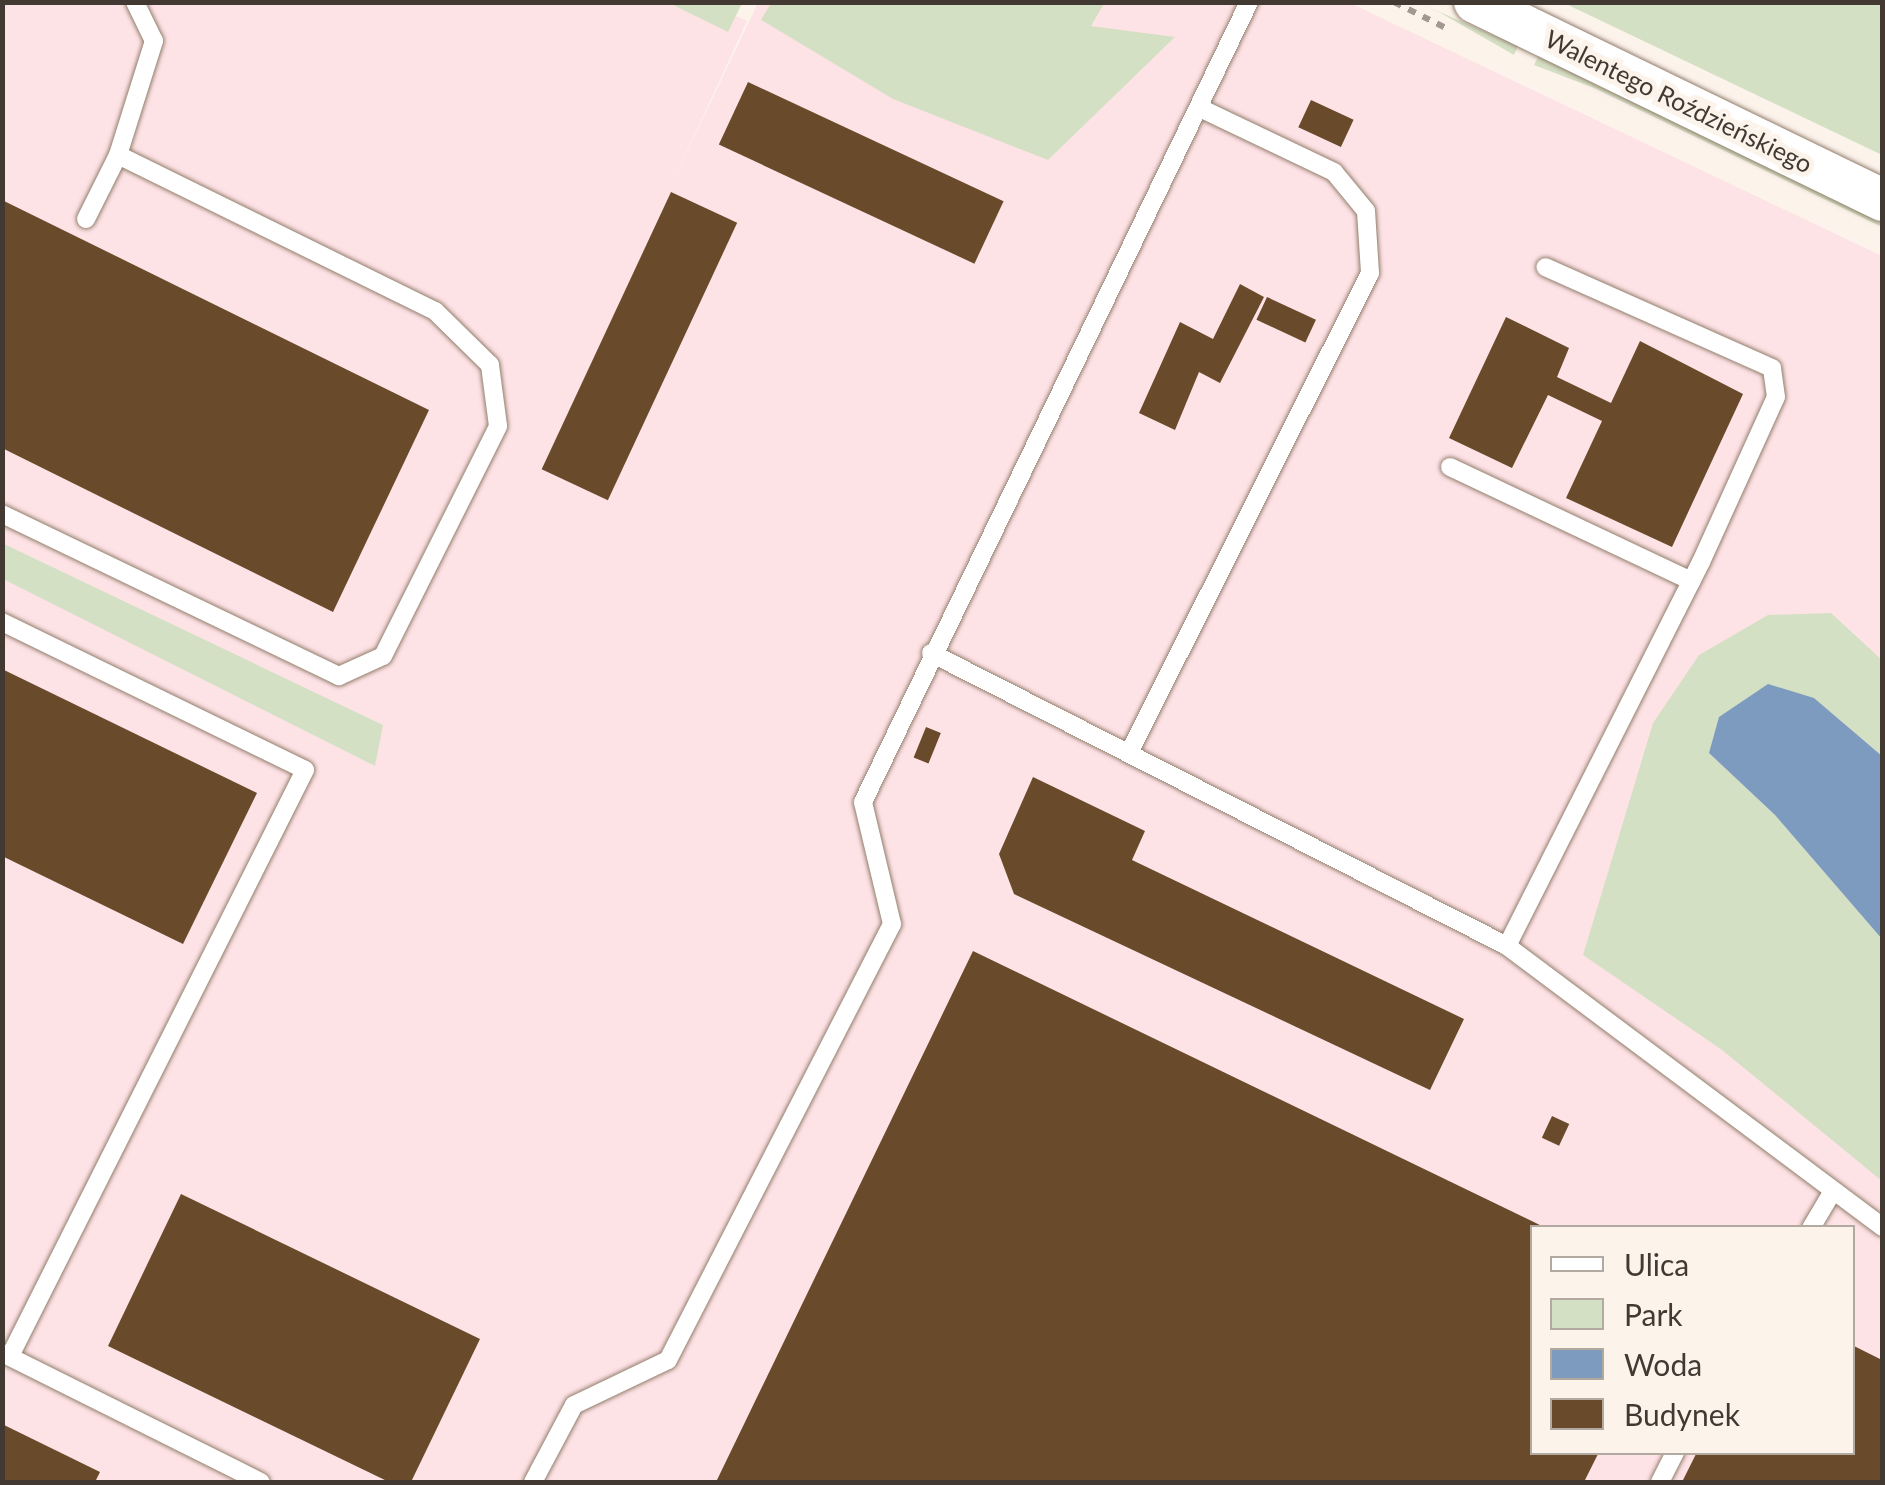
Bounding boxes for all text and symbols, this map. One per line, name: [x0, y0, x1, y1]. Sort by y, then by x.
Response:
street label: Walentego Roździeńskiego: [1541, 23, 1817, 179]
legend: [1530, 1225, 1855, 1455]
text: Ulica: [1624, 1246, 1689, 1282]
text: Park: [1624, 1296, 1683, 1332]
text: Woda: [1624, 1346, 1702, 1382]
text: Budynek: [1624, 1396, 1740, 1432]

